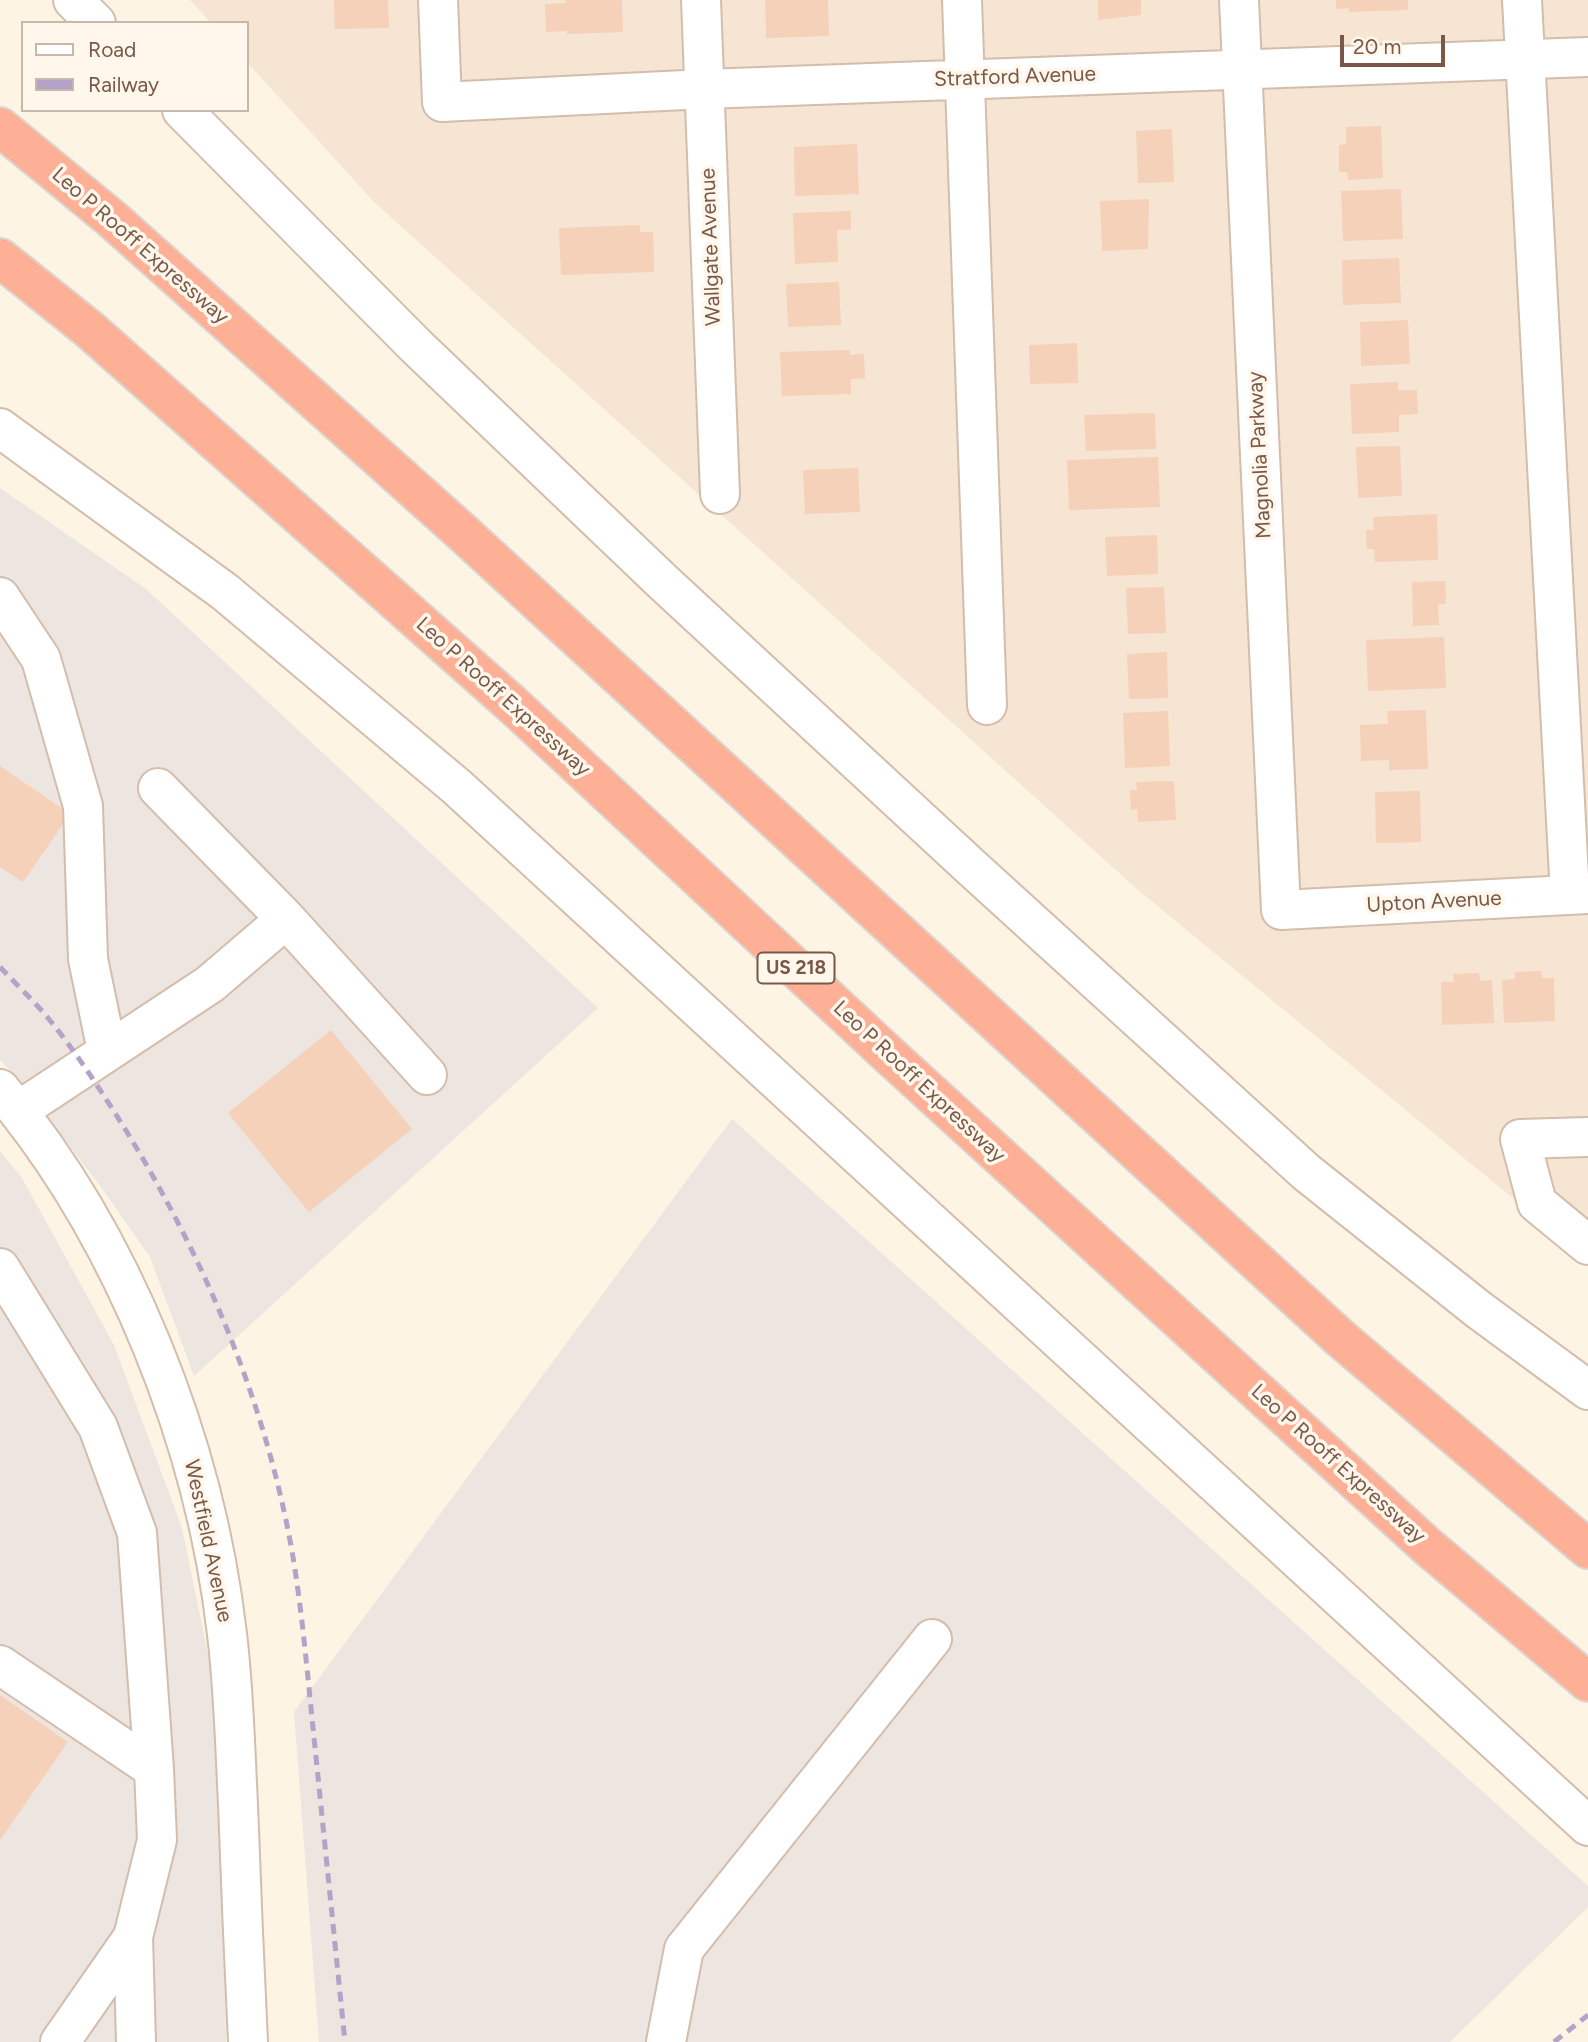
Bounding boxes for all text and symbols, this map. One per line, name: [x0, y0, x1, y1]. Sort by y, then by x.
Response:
legend: [21, 21, 248, 112]
scale bar: [1343, 21, 1448, 65]
text: 20 m: [1353, 34, 1401, 59]
text: Road: [88, 37, 136, 62]
street label: Stratford Avenue: [934, 62, 1096, 92]
text: Railway: [88, 72, 159, 97]
street label: Leo P Rooff Expressway: [46, 162, 234, 330]
street label: Wallgate Avenue: [696, 168, 726, 326]
street label: Magnolia Parkway: [1243, 371, 1277, 539]
street label: Leo P Rooff Expressway: [411, 612, 595, 782]
street label: Upton Avenue: [1366, 886, 1502, 918]
road number: US 218: [758, 952, 834, 984]
street label: Leo P Rooff Expressway: [828, 996, 1010, 1168]
street label: Leo P Rooff Expressway: [1246, 1379, 1430, 1549]
street label: Westfield Avenue: [178, 1457, 238, 1625]

